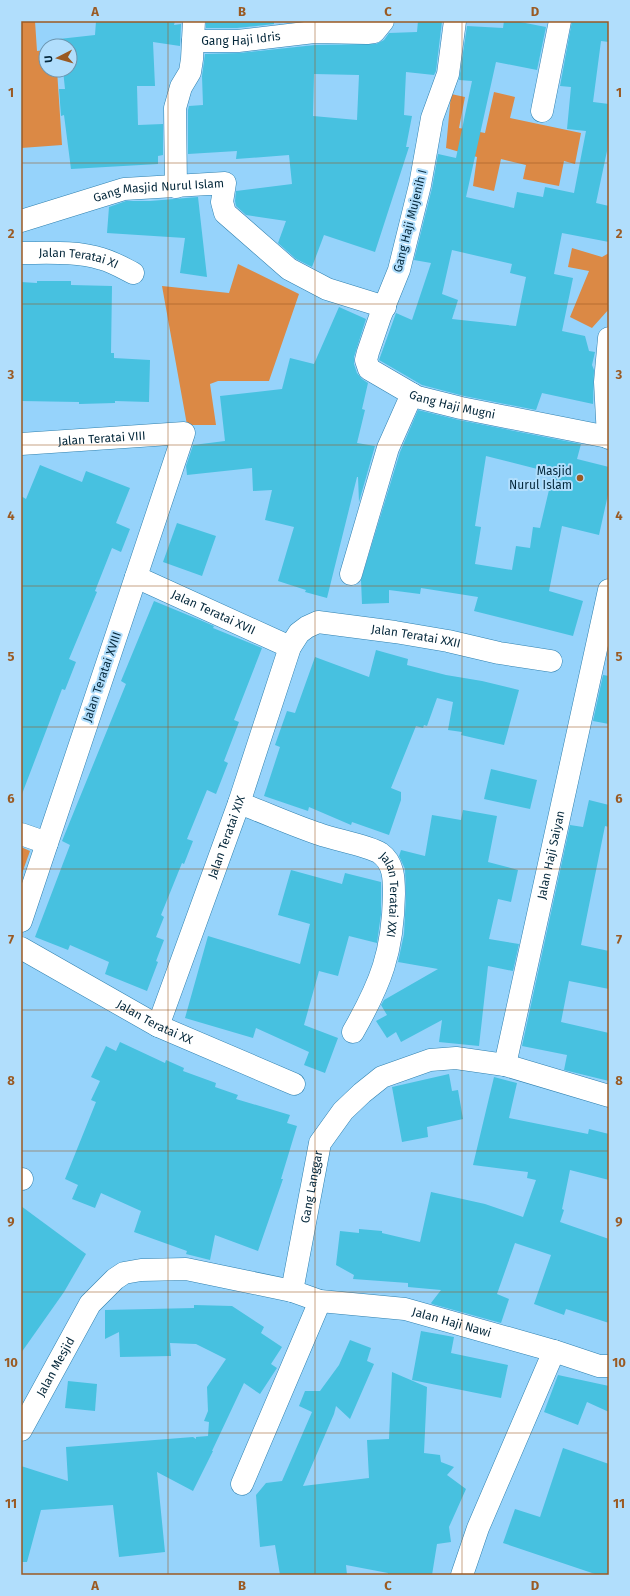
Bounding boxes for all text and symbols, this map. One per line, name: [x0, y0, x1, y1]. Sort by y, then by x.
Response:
text: A: [90, 4, 99, 19]
text: B: [238, 4, 246, 19]
text: C: [384, 4, 392, 19]
text: D: [531, 4, 540, 19]
street label: Gang Haji Idris: [201, 29, 282, 48]
north arrow: [38, 38, 78, 78]
text: U: [42, 55, 55, 63]
text: 1: [8, 85, 14, 100]
text: 1: [616, 85, 622, 100]
street label: Gang Haji Mujenih I: [390, 168, 430, 274]
street label: Gang Masjid Nurul Islam: [91, 176, 224, 205]
text: 2: [8, 226, 15, 241]
text: 2: [616, 226, 623, 241]
street label: Jalan Teratai XI: [39, 246, 121, 271]
text: 3: [7, 367, 15, 382]
text: 3: [615, 367, 623, 382]
street label: Gang Haji Mugni: [407, 387, 497, 422]
street label: Jalan Teratai VIII: [58, 429, 146, 448]
place label: Masjid Nurul Islam: [509, 464, 572, 492]
marker: Masjid Nurul Islam: [575, 473, 585, 483]
text: 4: [7, 508, 15, 523]
text: 4: [615, 508, 623, 523]
street label: Jalan Teratai XVII: [169, 587, 258, 637]
street label: Jalan Teratai XXII: [370, 622, 462, 651]
street label: Jalan Teratai XVIII: [80, 630, 124, 724]
text: 5: [8, 649, 15, 664]
text: 5: [616, 649, 623, 664]
text: 6: [7, 791, 15, 806]
text: 6: [615, 791, 623, 806]
street label: Jalan Teratai XIX: [205, 793, 248, 880]
street label: Jalan Haji Saiyan: [534, 809, 568, 901]
street label: Jalan Teratai XXI: [377, 849, 401, 938]
text: 7: [8, 932, 14, 947]
text: 7: [616, 932, 622, 947]
street label: Jalan Teratai XX: [114, 997, 195, 1047]
text: 8: [7, 1073, 15, 1088]
text: 8: [615, 1073, 623, 1088]
street label: Gang Langgar: [298, 1149, 325, 1224]
text: 9: [7, 1214, 15, 1229]
text: 9: [615, 1214, 623, 1229]
street label: Jalan Haji Nawi: [411, 1304, 493, 1340]
street label: Jalan Mesjid: [34, 1335, 78, 1399]
text: 10: [4, 1355, 18, 1370]
text: 10: [612, 1355, 626, 1370]
text: 11: [5, 1496, 17, 1511]
text: 11: [613, 1496, 625, 1511]
text: A: [90, 1578, 99, 1593]
text: B: [238, 1578, 246, 1593]
text: C: [384, 1578, 392, 1593]
text: D: [531, 1578, 540, 1593]

